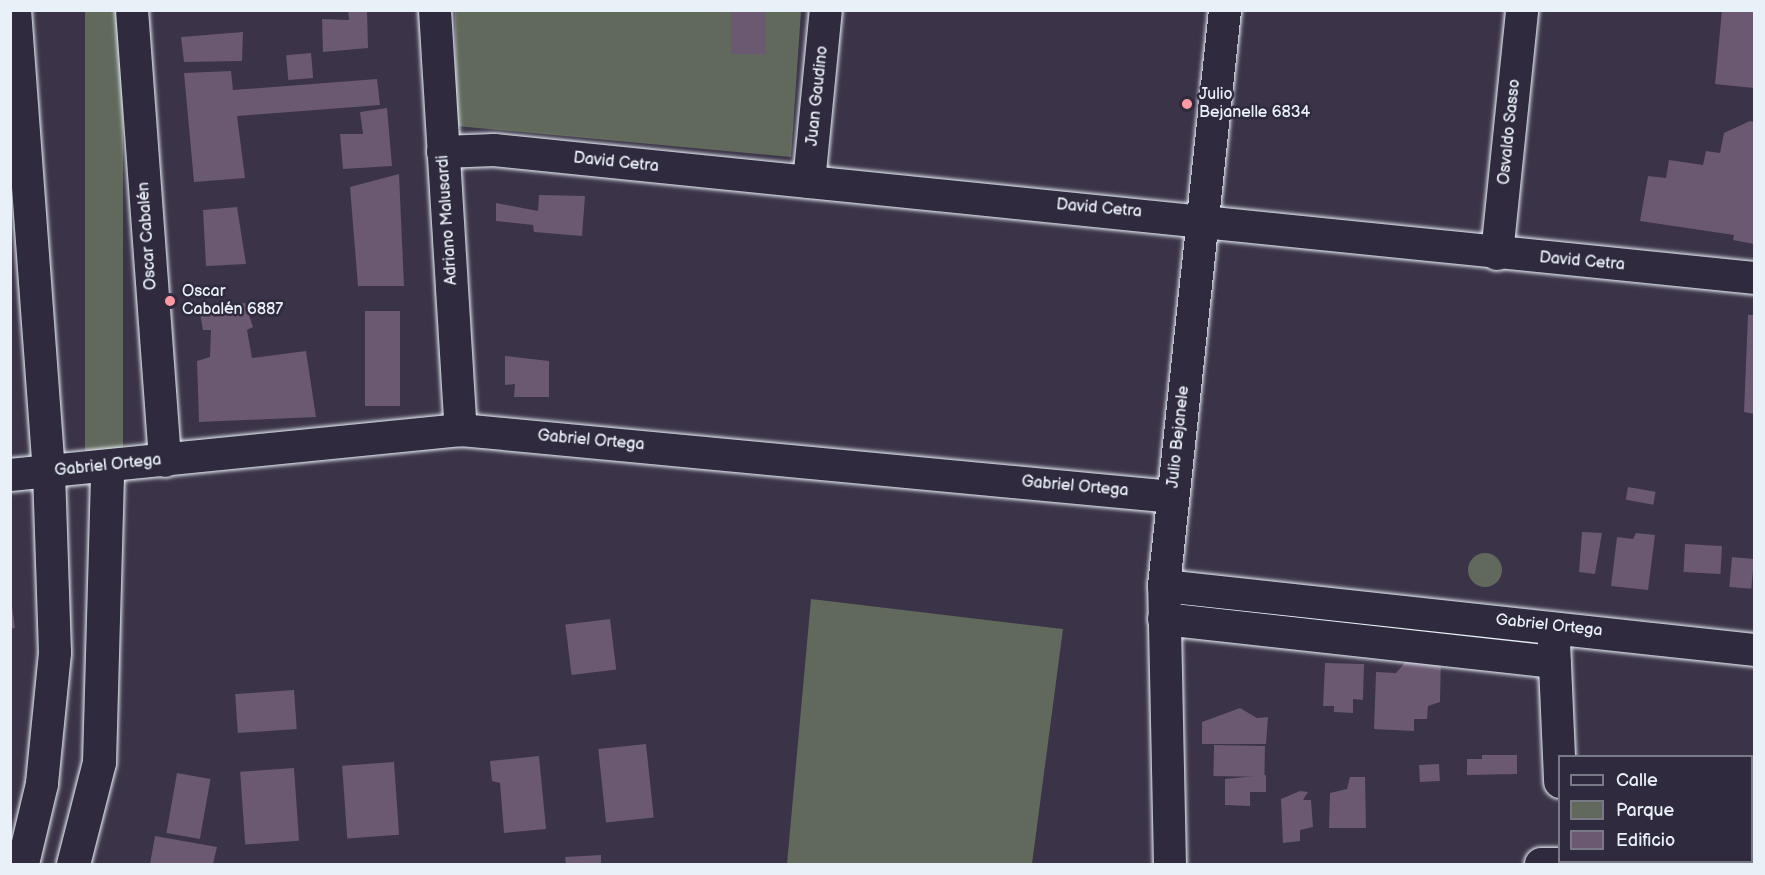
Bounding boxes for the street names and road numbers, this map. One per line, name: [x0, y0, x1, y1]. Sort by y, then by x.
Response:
street label: Juan Gaudino: [803, 45, 833, 147]
street label: Osvaldo Sasso: [1495, 78, 1525, 186]
street label: David Cetra: [572, 149, 660, 177]
street label: Adriano Malusardi: [434, 154, 462, 286]
street label: Oscar Cabalén: [135, 181, 161, 291]
street label: David Cetra: [1055, 196, 1143, 222]
street label: David Cetra: [1538, 249, 1626, 275]
street label: Julio Bejanele: [1164, 385, 1194, 489]
street label: Gabriel Ortega: [537, 427, 645, 455]
street label: Gabriel Ortega: [54, 451, 162, 481]
street label: Gabriel Ortega: [1021, 473, 1129, 501]
street label: Gabriel Ortega: [1495, 611, 1603, 641]

